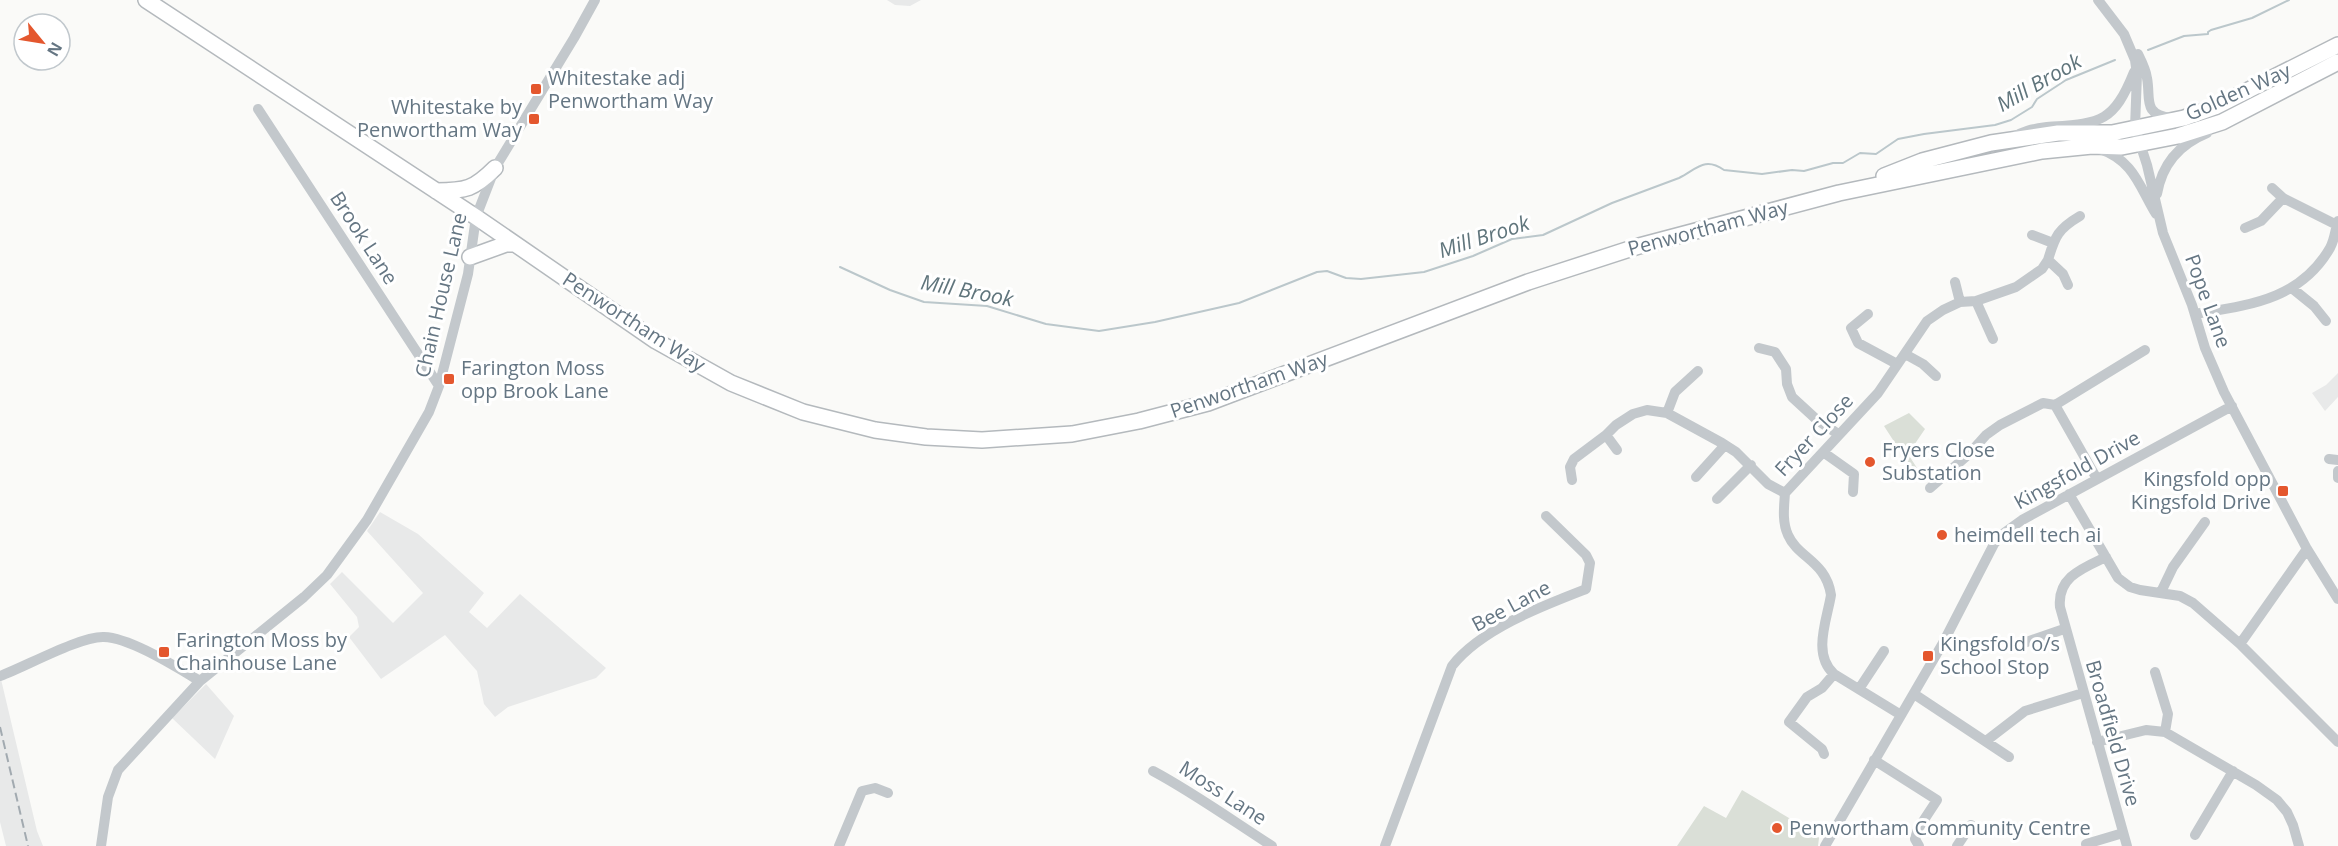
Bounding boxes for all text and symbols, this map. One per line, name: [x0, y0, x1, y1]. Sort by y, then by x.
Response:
north arrow: [12, 12, 72, 72]
text: N: [42, 38, 68, 61]
water label: Mill Brook: [1991, 46, 2087, 118]
street label: Golden Way: [2181, 56, 2295, 127]
place label: Whitestake adj Penwortham Way: [548, 64, 714, 114]
marker: Whitestake adj Penwortham Way: [529, 82, 543, 96]
place label: Whitestake by Penwortham Way: [357, 93, 523, 143]
marker: Whitestake by Penwortham Way: [527, 112, 541, 126]
street label: Brook Lane: [324, 186, 405, 289]
street label: Penwortham Way: [1625, 193, 1792, 262]
water label: Mill Brook: [1435, 208, 1533, 264]
street label: Chain House Lane: [408, 210, 473, 380]
street label: Pope Lane: [2179, 250, 2238, 351]
street label: Penwortham Way: [558, 265, 712, 378]
water label: Mill Brook: [919, 267, 1017, 313]
street label: Penwortham Way: [1166, 345, 1332, 424]
place label: Farington Moss opp Brook Lane: [461, 354, 609, 404]
marker: Farington Moss opp Brook Lane: [442, 372, 456, 386]
street label: Fryer Close: [1768, 388, 1859, 482]
street label: Kingsfold Drive: [2009, 424, 2145, 515]
place label: Fryers Close Substation: [1882, 436, 1995, 486]
marker: Fryers Close Substation: [1863, 455, 1877, 469]
place label: Kingsfold opp Kingsfold Drive: [2131, 465, 2271, 515]
marker: Kingsfold opp Kingsfold Drive: [2276, 484, 2290, 498]
place label: heimdell tech ai: [1954, 521, 2101, 548]
marker: heimdell tech ai: [1935, 528, 1949, 542]
street label: Bee Lane: [1467, 574, 1555, 638]
place label: Farington Moss by Chainhouse Lane: [176, 626, 348, 676]
place label: Kingsfold o/s School Stop: [1940, 630, 2060, 680]
marker: Farington Moss by Chainhouse Lane: [157, 645, 171, 659]
marker: Kingsfold o/s School Stop: [1921, 649, 1935, 663]
street label: Broadfield Drive: [2080, 657, 2147, 809]
street label: Moss Lane: [1174, 754, 1272, 831]
place label: Penwortham Community Centre: [1789, 814, 2091, 841]
marker: Penwortham Community Centre: [1770, 821, 1784, 835]

